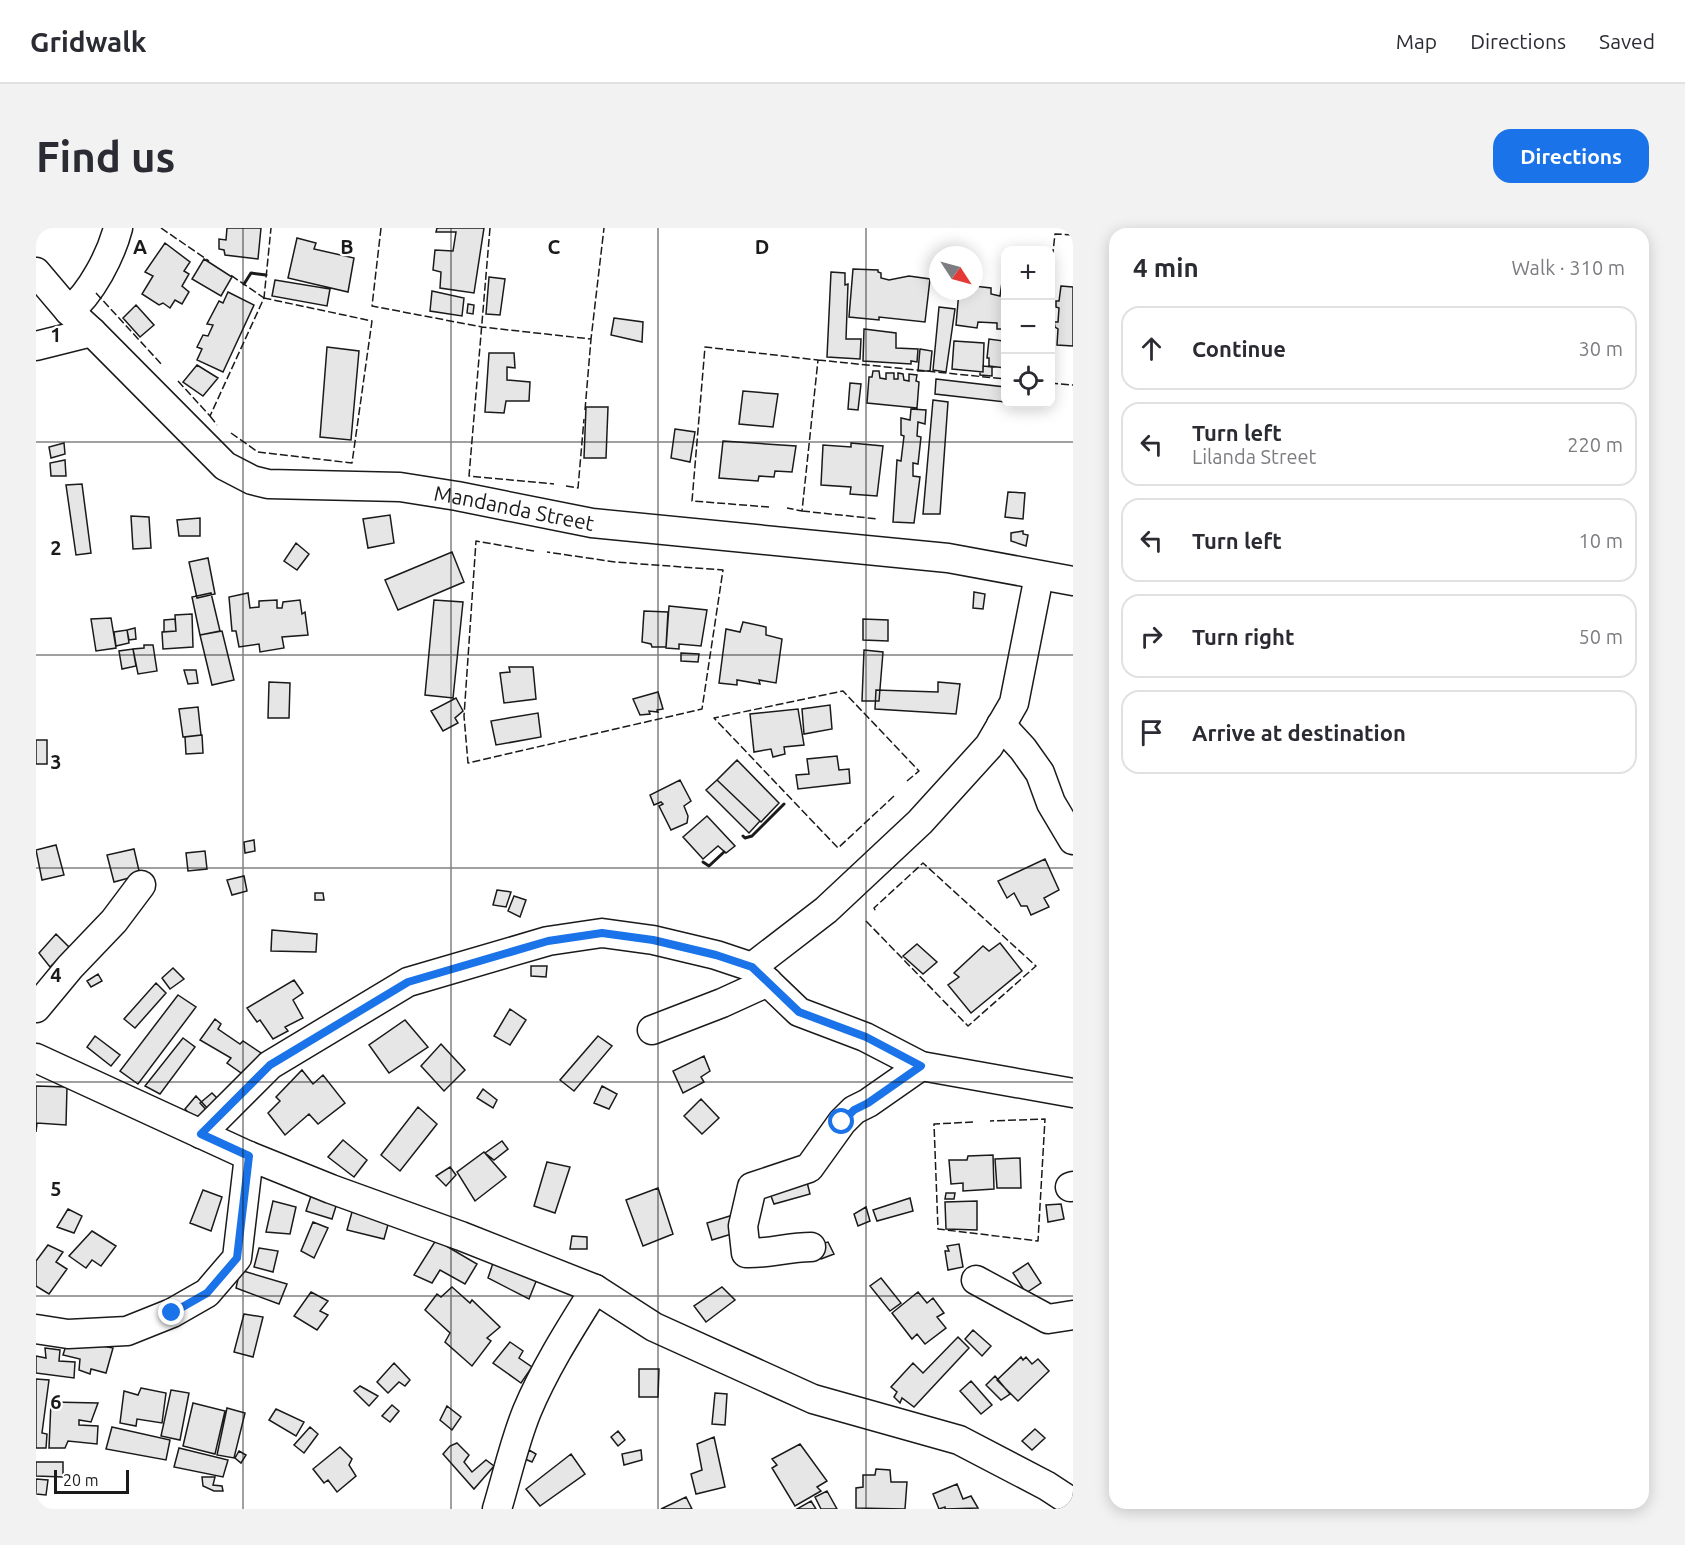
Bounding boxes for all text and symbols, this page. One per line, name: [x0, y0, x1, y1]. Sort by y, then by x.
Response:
text: Gridwalk: [30, 26, 147, 57]
text: Map: [1396, 29, 1437, 53]
text: Directions: [1470, 29, 1566, 53]
text: Saved: [1599, 29, 1655, 53]
button: Directions: [1493, 129, 1649, 183]
text: Find us: [36, 133, 175, 180]
text: A: [133, 235, 147, 258]
text: B: [340, 235, 354, 258]
text: C: [548, 235, 561, 258]
text: D: [755, 235, 769, 258]
north arrow: [929, 246, 983, 300]
map controls: [1001, 246, 1055, 408]
button: +: [1001, 246, 1055, 300]
text: 4 min: [1133, 253, 1199, 282]
text: Walk · 310 m: [1512, 256, 1625, 279]
button: −: [1001, 300, 1055, 354]
text: 1: [50, 323, 62, 346]
icon: ahead: [1135, 332, 1168, 365]
text: Continue: [1192, 336, 1286, 361]
text: 30 m: [1579, 337, 1623, 360]
button: locate: [1001, 354, 1055, 408]
text: Turn left: [1192, 420, 1282, 445]
icon: left: [1135, 428, 1168, 461]
text: 220 m: [1567, 433, 1623, 456]
text: Lilanda Street: [1192, 445, 1316, 468]
street label: Mandanda Street: [432, 481, 596, 535]
icon: left: [1135, 524, 1168, 557]
text: Turn left: [1192, 528, 1282, 553]
text: 10 m: [1579, 529, 1623, 552]
text: 2: [50, 536, 62, 559]
icon: right: [1135, 620, 1168, 653]
text: Turn right: [1192, 624, 1294, 649]
text: 50 m: [1579, 625, 1623, 648]
icon: arrive: [1135, 716, 1168, 749]
text: Arrive at destination: [1192, 720, 1406, 745]
text: 3: [50, 750, 62, 773]
text: 4: [50, 963, 62, 986]
route start: [828, 1108, 854, 1134]
text: 5: [50, 1177, 62, 1200]
route end: [158, 1299, 184, 1325]
text: 6: [50, 1390, 62, 1413]
scale bar: [54, 1467, 129, 1494]
text: 20 m: [63, 1471, 99, 1489]

